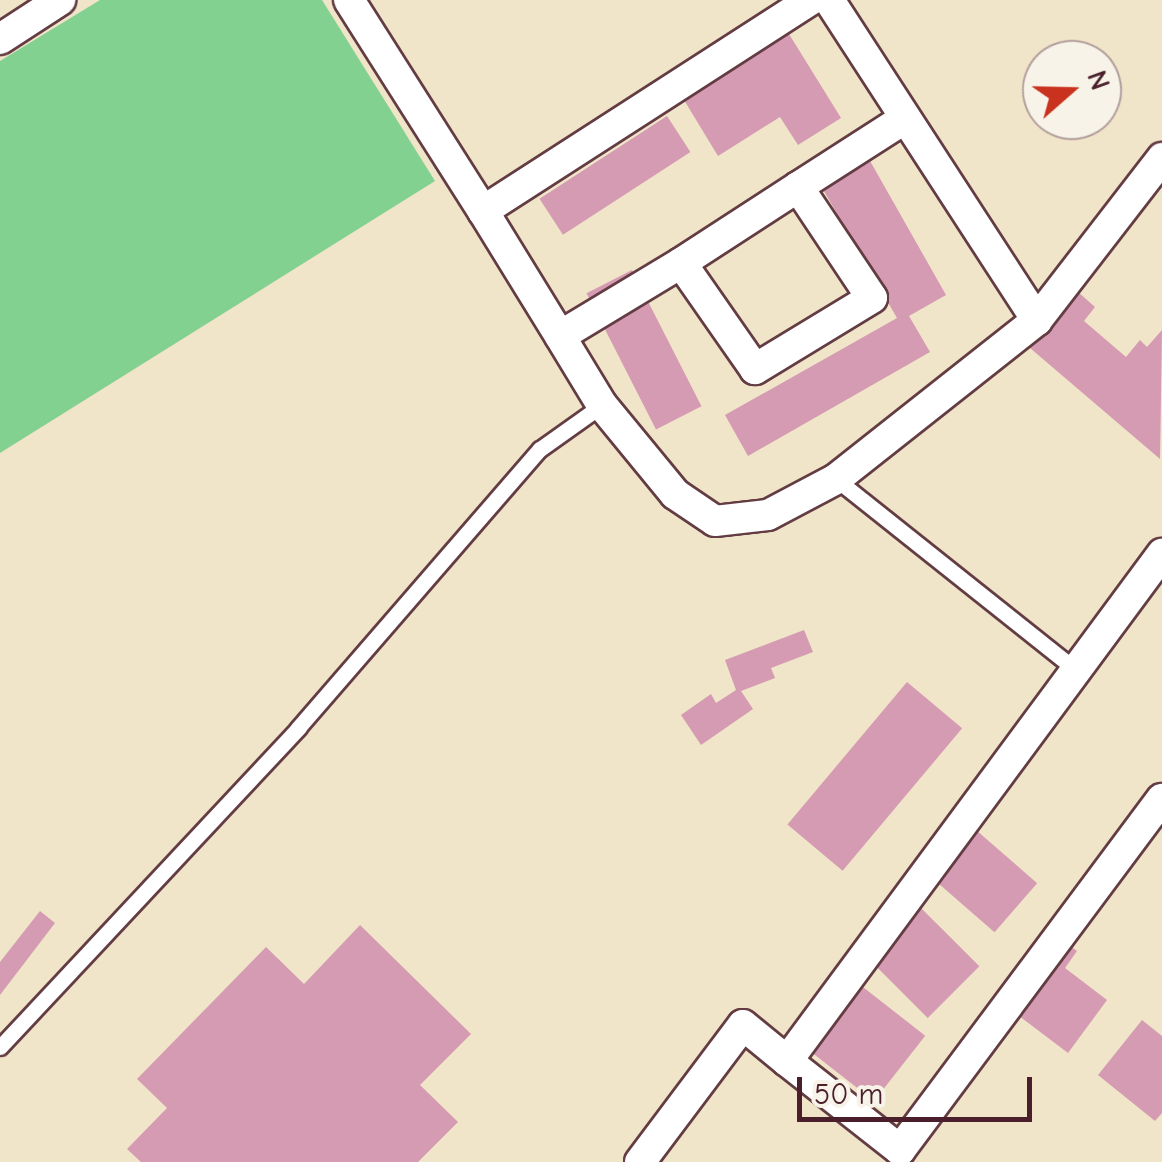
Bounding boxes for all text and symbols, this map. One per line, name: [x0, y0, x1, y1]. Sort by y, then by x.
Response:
north arrow: [1022, 40, 1122, 140]
text: N: [1080, 66, 1116, 94]
scale bar: [802, 1057, 1037, 1119]
text: 50 m: [814, 1077, 883, 1112]

